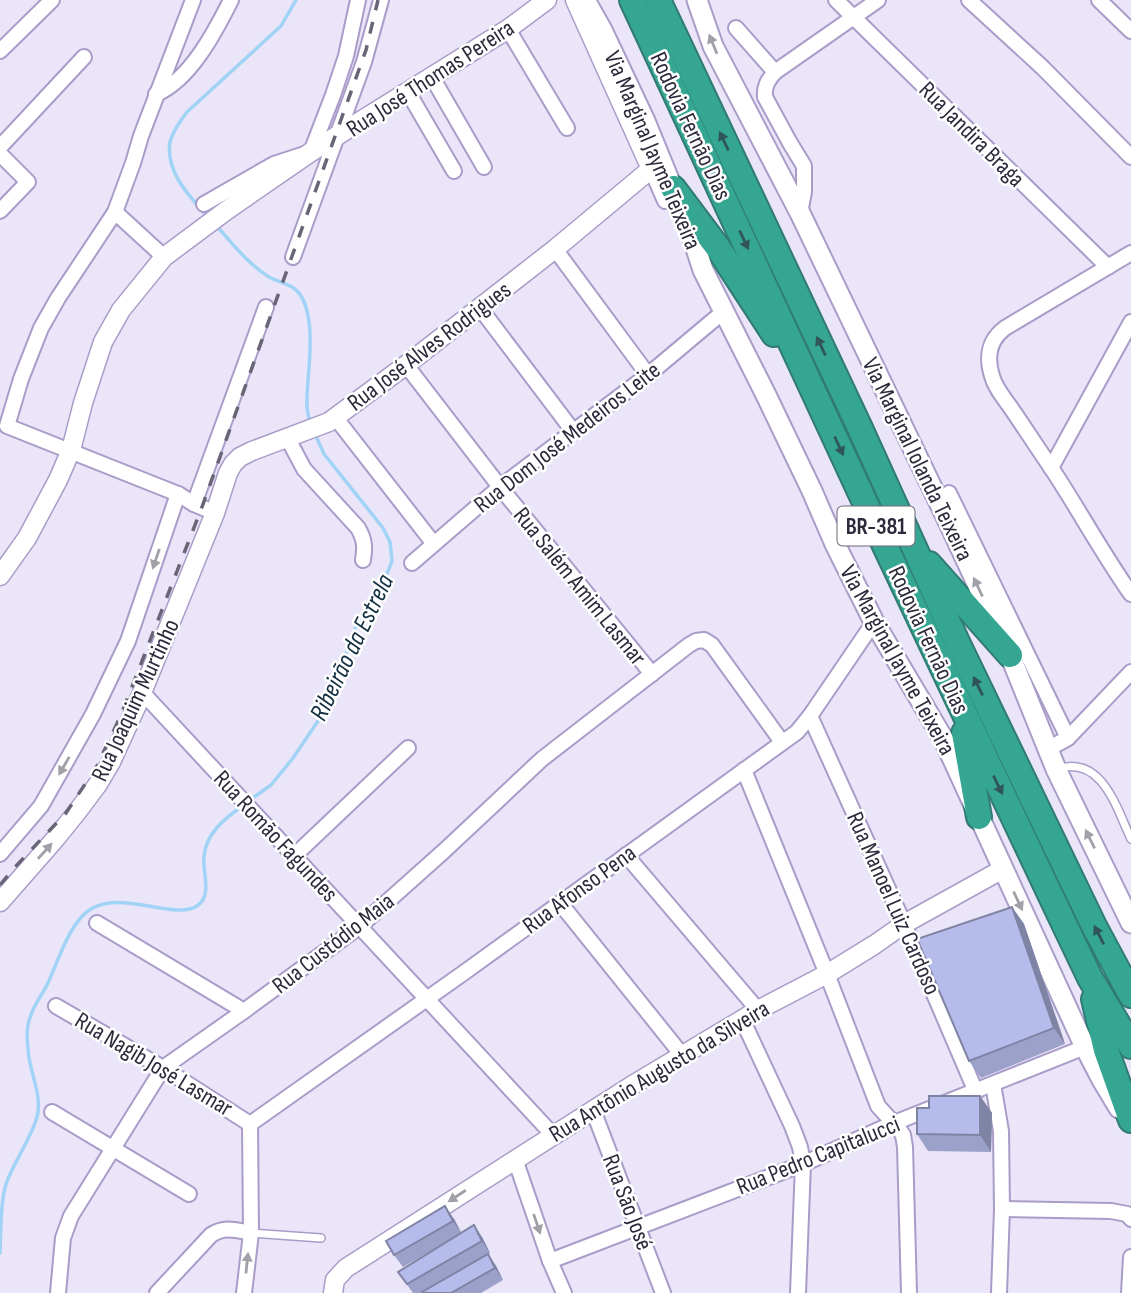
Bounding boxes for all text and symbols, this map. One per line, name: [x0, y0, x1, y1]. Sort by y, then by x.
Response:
street label: Rua José Thomas Pereira: [341, 13, 520, 143]
one-way arrow: [707, 33, 718, 54]
street label: Via Marginal Jayme Teixeira: [598, 47, 707, 254]
street label: Rodovia Fernão Dias: [644, 48, 738, 205]
street label: Rua Jandira Braga: [913, 75, 1031, 193]
one-way arrow: [718, 130, 729, 151]
one-way arrow: [738, 229, 749, 250]
street label: Rua José Alves Rodrigues: [342, 275, 517, 417]
one-way arrow: [815, 336, 827, 356]
street label: Via Marginal Iolanda Teixeira: [856, 353, 979, 566]
street label: Rua Dom José Medeiros Leite: [468, 356, 666, 519]
one-way arrow: [833, 436, 845, 456]
street label: Rua Salém Amim Lasmar: [507, 501, 652, 671]
road number: BR-381: [838, 506, 914, 546]
one-way arrow: [150, 549, 161, 570]
street label: Via Marginal Jayme Teixeira: [833, 560, 962, 760]
street label: Rodovia Fernão Dias: [882, 562, 976, 719]
water label: Ribeirão da Estrela: [304, 569, 401, 726]
one-way arrow: [973, 577, 984, 597]
street label: Rua Joaquim Murtinho: [85, 614, 186, 786]
one-way arrow: [973, 676, 984, 696]
one-way arrow: [57, 757, 70, 776]
street label: Rua Romão Fagundes: [207, 764, 344, 908]
one-way arrow: [992, 775, 1004, 795]
street label: Rua Manoel Luiz Cardoso: [840, 807, 947, 999]
one-way arrow: [1085, 829, 1096, 849]
street label: Rua Afonso Pena: [517, 839, 642, 940]
one-way arrow: [37, 842, 52, 859]
street label: Rua Custódio Maia: [266, 887, 400, 1000]
one-way arrow: [1012, 891, 1023, 911]
one-way arrow: [1093, 925, 1104, 945]
street label: Rua Antônio Augusto da Silveira: [544, 994, 775, 1149]
street label: Rua Nagib José Lasmar: [70, 1006, 238, 1123]
street label: Rua Pedro Capitalucci: [732, 1109, 904, 1201]
street label: Rua São José: [596, 1150, 659, 1254]
one-way arrow: [448, 1190, 467, 1203]
one-way arrow: [532, 1213, 543, 1234]
one-way arrow: [242, 1252, 253, 1274]

